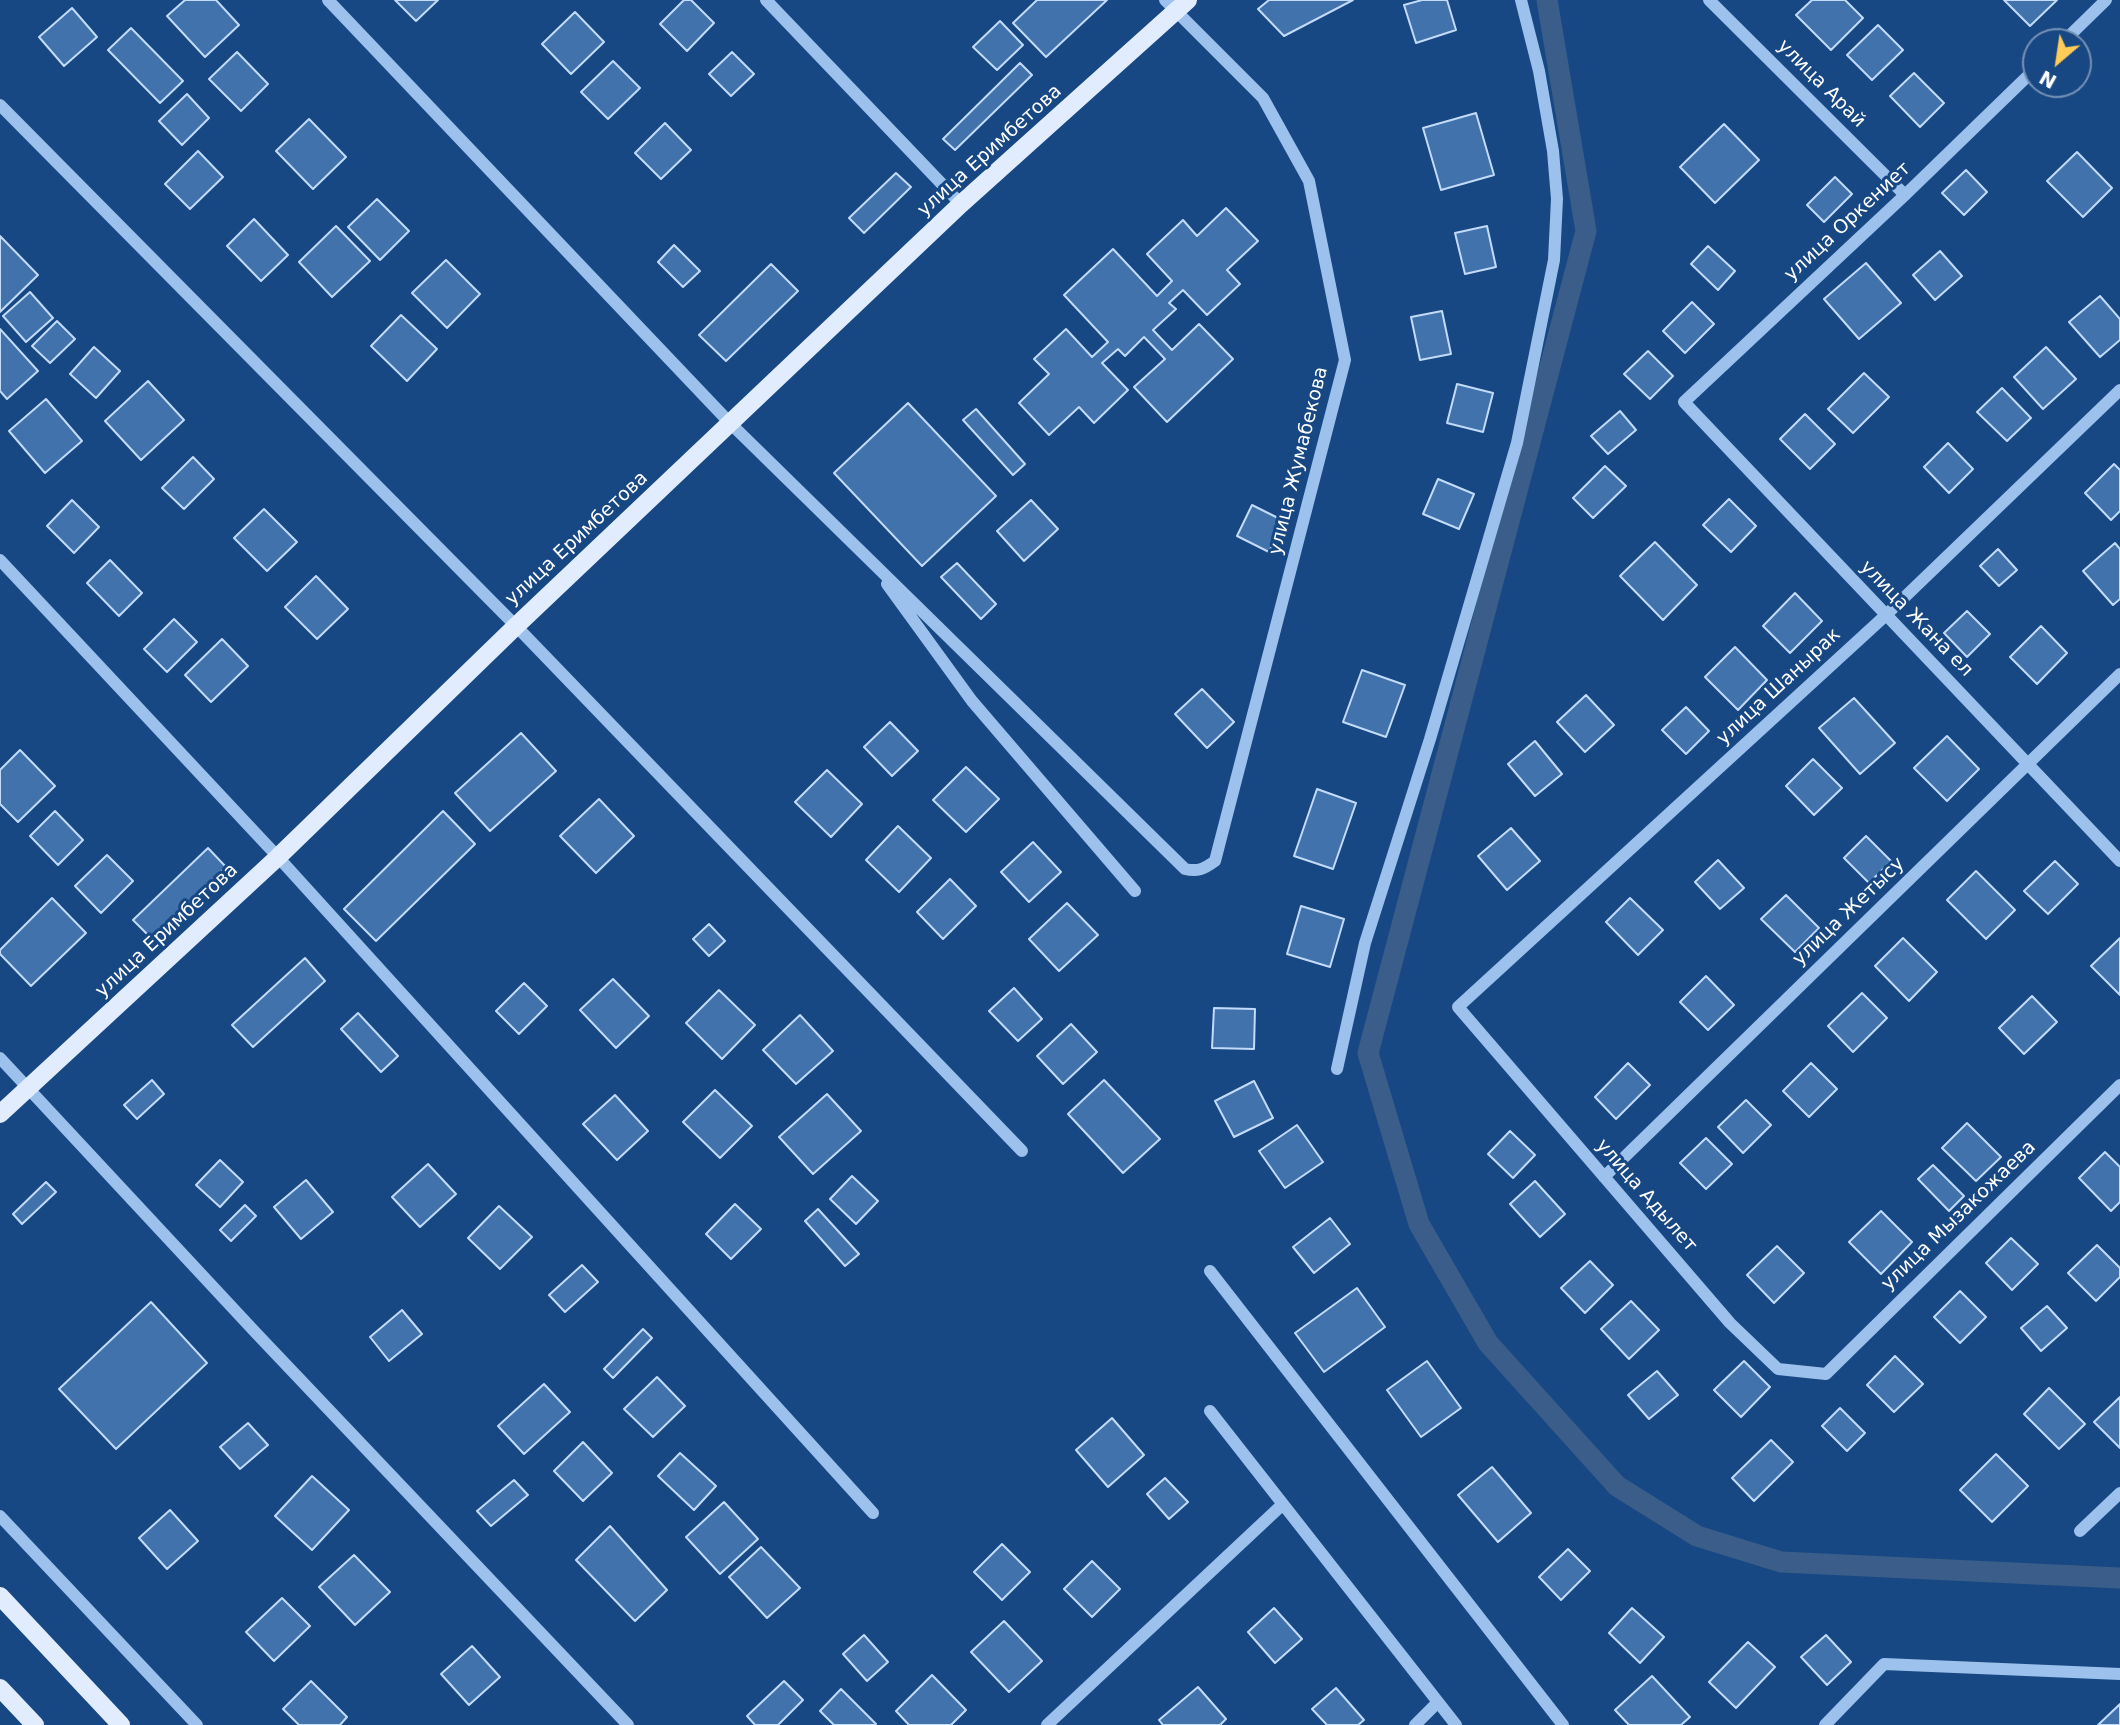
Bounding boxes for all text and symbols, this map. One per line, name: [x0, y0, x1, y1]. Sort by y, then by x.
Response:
north arrow: [2022, 28, 2092, 98]
street label: улица Арай: [1772, 35, 1870, 133]
text: N: [2035, 66, 2060, 93]
street label: улица Еримбетова: [913, 80, 1067, 222]
street label: улица Оркениет: [1780, 158, 1916, 286]
street label: улица Жумабекова: [1265, 364, 1333, 558]
street label: улица Еримбетова: [501, 467, 653, 611]
street label: улица Жана ел: [1855, 556, 1977, 682]
street label: улица Шанырак: [1712, 624, 1846, 750]
street label: улица Жетысу: [1788, 853, 1910, 971]
street label: улица Еримбетова: [91, 859, 243, 1003]
street label: улица Адылет: [1591, 1135, 1701, 1257]
street label: улица Мызакожаева: [1877, 1136, 2041, 1296]

